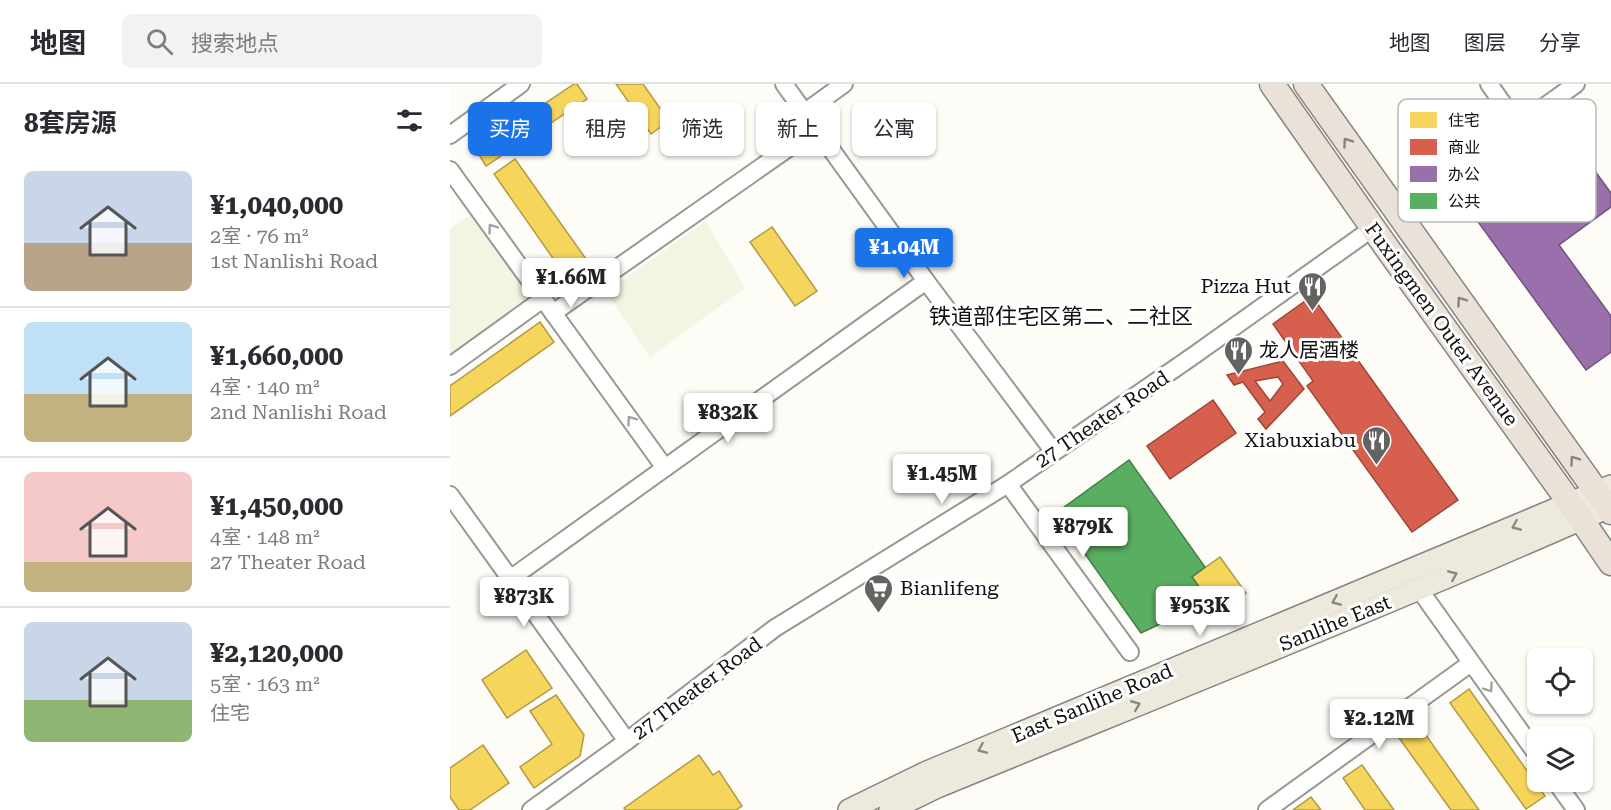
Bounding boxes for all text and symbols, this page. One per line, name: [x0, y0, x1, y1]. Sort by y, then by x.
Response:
search box: [122, 14, 542, 68]
icon: search: [143, 25, 176, 58]
text: 地图: [30, 27, 86, 60]
text: 搜索地点: [191, 31, 279, 56]
text: 地图: [1389, 31, 1431, 55]
text: 图层: [1464, 31, 1506, 55]
text: 分享: [1539, 31, 1581, 55]
legend: [1398, 99, 1596, 222]
chip: 买房: [468, 102, 552, 156]
chip: 租房: [564, 102, 648, 156]
chip: 筛选: [660, 102, 744, 156]
chip: 新上: [756, 102, 840, 156]
chip: 公寓: [852, 102, 936, 156]
icon: filters: [393, 104, 426, 137]
text: 8套房源: [24, 108, 117, 138]
text: 住宅: [1448, 111, 1480, 130]
one-way arrow: [1344, 138, 1355, 149]
text: 商业: [1448, 138, 1480, 157]
text: 办公: [1448, 165, 1480, 184]
text: ¥1,040,000: [210, 190, 343, 220]
text: 公共: [1448, 192, 1480, 211]
icon: home: [72, 195, 144, 267]
street label: Fuxingmen Outer Avenue: [1360, 218, 1524, 430]
text: 2室 · 76 m²: [210, 224, 309, 248]
one-way arrow: [488, 224, 499, 235]
pin: ¥1.04M: [855, 228, 953, 279]
text: ¥1.04M: [869, 235, 939, 259]
text: 1st Nanlishi Road: [210, 249, 378, 273]
pin: ¥1.66M: [522, 258, 620, 309]
text: ¥1.66M: [536, 265, 606, 289]
restaurant icon: Pizza Hut: [1296, 270, 1328, 312]
place label: Pizza Hut: [1200, 274, 1292, 298]
one-way arrow: [1457, 296, 1468, 307]
district label: 铁道部住宅区第二、二社区: [929, 304, 1193, 329]
restaurant icon: 龙人居酒楼: [1222, 334, 1254, 376]
place label: 龙人居酒楼: [1259, 338, 1359, 362]
text: ¥1,660,000: [210, 341, 343, 371]
icon: home: [72, 346, 144, 418]
street label: 27 Theater Road: [1031, 365, 1173, 473]
text: 4室 · 140 m²: [210, 375, 320, 399]
pin: ¥832K: [686, 393, 770, 444]
text: 2nd Nanlishi Road: [210, 400, 387, 424]
text: ¥832K: [698, 400, 758, 424]
one-way arrow: [627, 416, 638, 427]
restaurant icon: Xiabuxiabu: [1361, 424, 1393, 466]
place label: Xiabuxiabu: [1244, 428, 1357, 452]
pin: ¥1.45M: [893, 454, 991, 505]
one-way arrow: [1570, 455, 1581, 466]
text: ¥1.45M: [907, 461, 977, 485]
text: ¥1,450,000: [210, 491, 343, 521]
icon: home: [72, 496, 144, 568]
pin: ¥879K: [1041, 507, 1125, 558]
text: ¥879K: [1053, 514, 1113, 538]
one-way arrow: [1512, 519, 1523, 531]
text: 4室 · 148 m²: [210, 525, 320, 549]
text: 27 Theater Road: [210, 550, 366, 574]
one-way arrow: [1446, 570, 1457, 582]
supermarket icon: Bianlifeng: [863, 572, 895, 614]
place label: Bianlifeng: [900, 576, 999, 600]
pin: ¥873K: [482, 577, 566, 628]
text: ¥873K: [494, 584, 554, 608]
pin: ¥953K: [1158, 586, 1242, 637]
street label: Sanlihe East: [1276, 590, 1395, 656]
text: ¥953K: [1170, 593, 1230, 617]
one-way arrow: [1332, 594, 1343, 606]
street label: 27 Theater Road: [628, 631, 767, 745]
text: ¥2,120,000: [210, 638, 343, 668]
icon: home: [72, 646, 144, 718]
map controls: [1527, 648, 1593, 792]
button: locate: [1527, 648, 1593, 714]
street label: East Sanlihe Road: [1008, 658, 1176, 748]
text: 5室 · 163 m²: [210, 672, 320, 696]
one-way arrow: [1482, 681, 1493, 692]
pin: ¥2.12M: [1330, 699, 1428, 750]
one-way arrow: [1130, 700, 1141, 712]
text: 住宅: [210, 701, 250, 725]
text: ¥2.12M: [1344, 706, 1414, 730]
button: layers: [1527, 726, 1593, 792]
one-way arrow: [977, 742, 988, 754]

